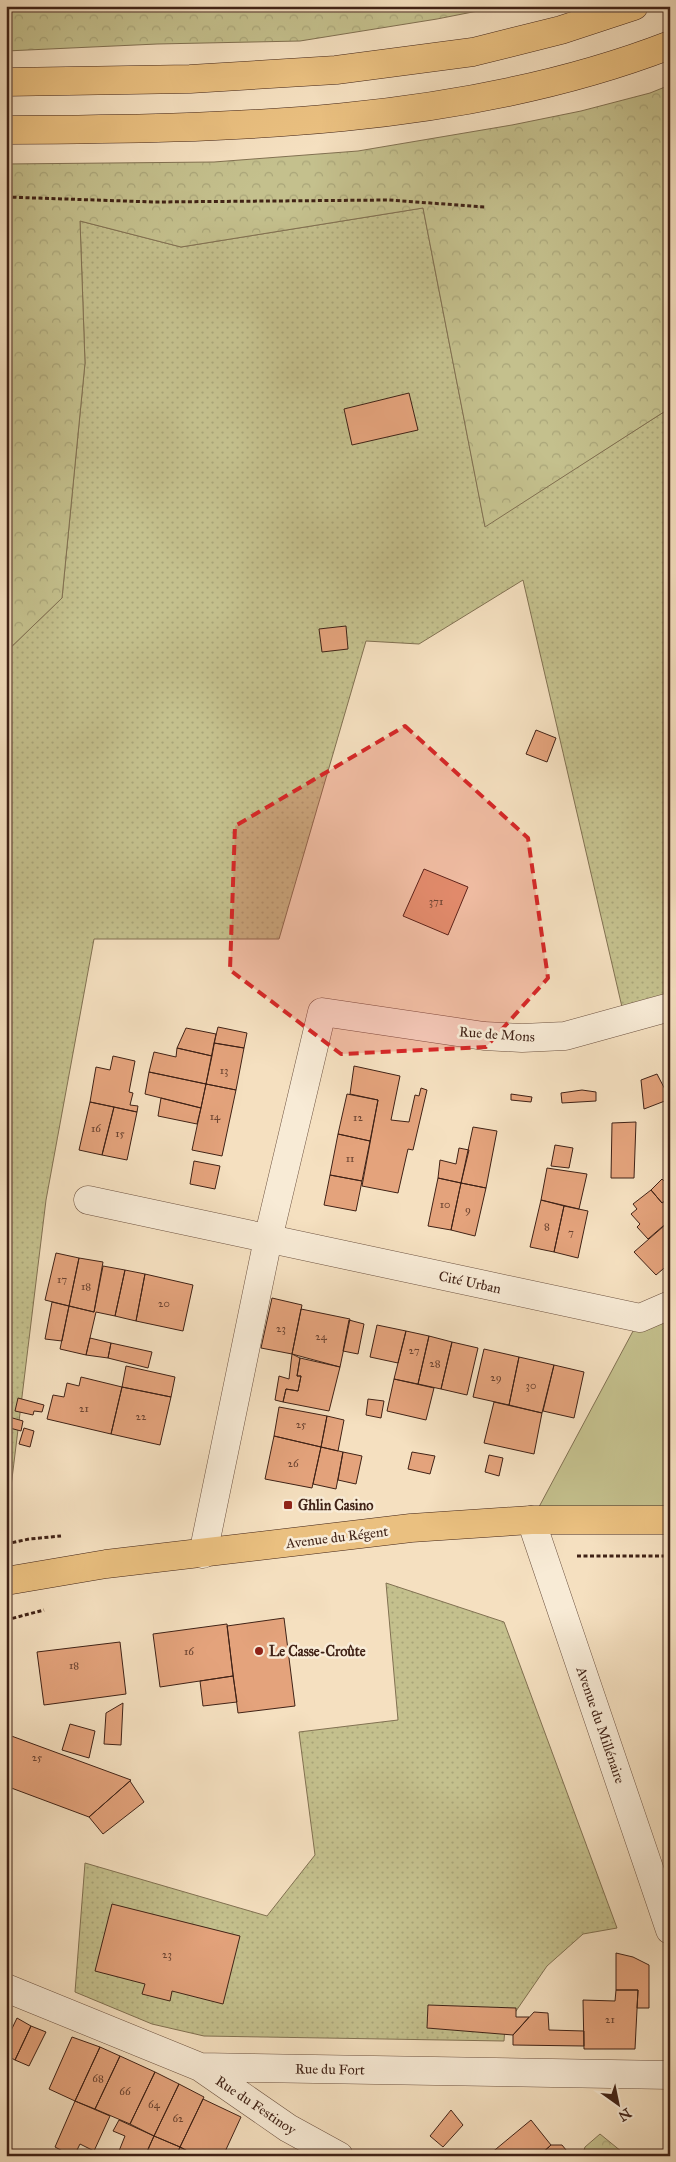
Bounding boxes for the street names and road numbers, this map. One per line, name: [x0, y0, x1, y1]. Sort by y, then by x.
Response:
street label: Rue de Mons: [458, 1023, 535, 1046]
street label: Cité Urban: [437, 1268, 503, 1297]
street label: Avenue du Régent: [284, 1523, 389, 1552]
street label: Avenue du Millénaire: [572, 1664, 629, 1786]
street label: Rue du Fort: [295, 2060, 365, 2079]
street label: Rue du Festinoy: [212, 2072, 299, 2139]

